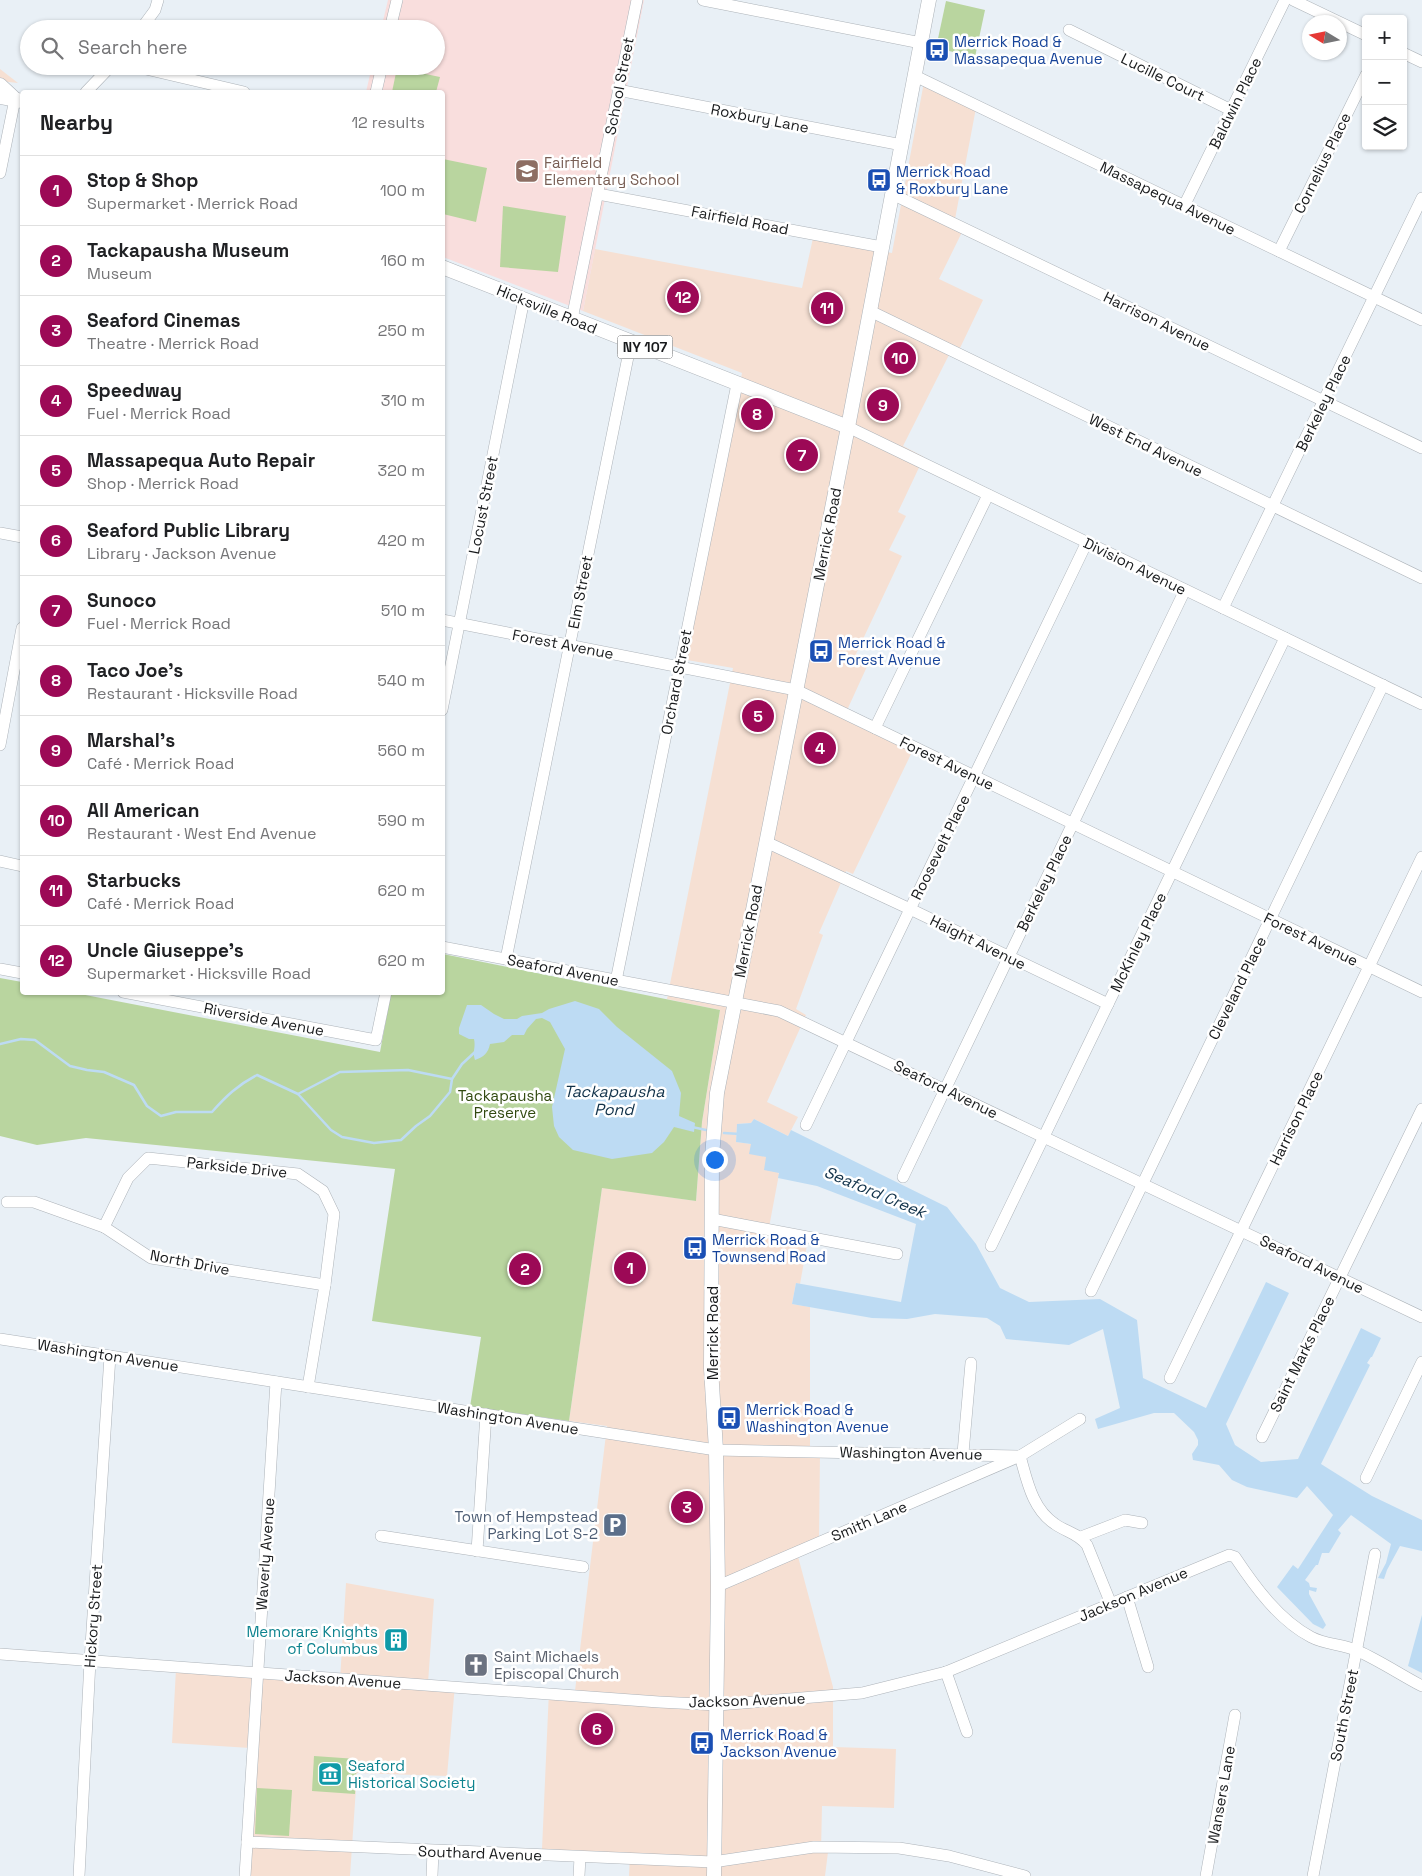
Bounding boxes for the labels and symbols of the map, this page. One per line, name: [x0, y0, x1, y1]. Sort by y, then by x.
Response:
north arrow: [1302, 15, 1347, 60]
place label: Merrick Road & Massapequa Avenue: [954, 32, 1103, 68]
street label: School Street: [600, 35, 638, 137]
bus stop icon: Merrick Road & Massapequa Avenue: [924, 37, 950, 63]
street label: Lucille Court: [1118, 49, 1208, 105]
street label: Baldwin Place: [1205, 54, 1265, 152]
street label: Roxbury Lane: [709, 99, 811, 137]
street label: Cornelius Place: [1289, 109, 1355, 217]
place label: Fairfield Elementary School: [544, 153, 680, 189]
street label: Massapequa Avenue: [1097, 157, 1239, 239]
school or university icon: Fairfield Elementary School: [514, 158, 540, 184]
place label: Merrick Road & Roxbury Lane: [896, 162, 1009, 198]
bus stop icon: Merrick Road & Roxbury Lane: [866, 167, 892, 193]
street label: Fairfield Road: [690, 201, 790, 239]
pin: 12: [667, 278, 699, 316]
street label: Hicksville Road: [494, 280, 600, 338]
street label: Harrison Avenue: [1101, 287, 1214, 355]
pin: 11: [811, 289, 843, 327]
road number: NY 107: [618, 336, 672, 358]
pin: 10: [884, 339, 916, 377]
street label: Berkeley Place: [1291, 351, 1355, 455]
pin: 9: [867, 386, 899, 424]
pin: 8: [741, 395, 773, 433]
street label: West End Avenue: [1086, 409, 1206, 481]
pin: 7: [786, 436, 818, 474]
street label: Locust Street: [464, 454, 502, 556]
street label: Merrick Road: [809, 486, 845, 582]
street label: Division Avenue: [1080, 533, 1190, 599]
street label: Elm Street: [564, 553, 596, 630]
street label: Forest Avenue: [511, 625, 615, 663]
street label: Orchard Street: [656, 628, 696, 736]
place label: Merrick Road & Forest Avenue: [838, 633, 945, 669]
bus stop icon: Merrick Road & Forest Avenue: [808, 638, 834, 664]
pin: 5: [742, 697, 774, 735]
pin: 4: [804, 729, 836, 767]
street label: Forest Avenue: [897, 732, 997, 794]
street label: Roosevelt Place: [906, 791, 974, 903]
street label: Berkeley Place: [1012, 831, 1076, 935]
street label: Merrick Road: [730, 883, 766, 979]
street label: McKinley Place: [1106, 889, 1170, 995]
street label: Forest Avenue: [1261, 908, 1361, 970]
street label: Haight Avenue: [927, 911, 1029, 973]
street label: Cleveland Place: [1204, 933, 1270, 1043]
street label: Seaford Avenue: [506, 950, 621, 990]
street label: Riverside Avenue: [202, 998, 326, 1040]
street label: Seaford Avenue: [891, 1056, 1001, 1122]
street label: Harrison Place: [1265, 1068, 1327, 1168]
water label: Tackapausha Pond: [564, 1081, 665, 1120]
park label: Tackapausha Preserve: [458, 1086, 553, 1122]
your location: [702, 1147, 728, 1173]
street label: Parkside Drive: [186, 1152, 288, 1182]
water label: Seaford Creek: [821, 1161, 931, 1224]
place label: Merrick Road & Townsend Road: [712, 1230, 826, 1266]
street label: Seaford Avenue: [1257, 1231, 1367, 1297]
bus stop icon: Merrick Road & Townsend Road: [682, 1235, 708, 1261]
street label: North Drive: [149, 1245, 232, 1279]
pin: 1: [614, 1249, 646, 1287]
pin: 2: [509, 1250, 541, 1288]
street label: Merrick Road: [703, 1286, 722, 1380]
street label: Saint Marks Place: [1266, 1293, 1338, 1415]
street label: Washington Avenue: [36, 1334, 180, 1376]
street label: Washington Avenue: [436, 1397, 580, 1439]
place label: Merrick Road & Washington Avenue: [746, 1400, 889, 1436]
bus stop icon: Merrick Road & Washington Avenue: [716, 1405, 742, 1431]
street label: Washington Avenue: [839, 1442, 983, 1464]
pin: 3: [671, 1488, 703, 1526]
street label: Smith Lane: [828, 1496, 910, 1545]
street label: Waverly Avenue: [252, 1497, 278, 1611]
place label: Town of Hempstead Parking Lot S-2: [454, 1507, 598, 1543]
parking icon: Town of Hempstead Parking Lot S-2: [602, 1512, 628, 1538]
street label: Jackson Avenue: [1076, 1562, 1191, 1626]
street label: Hickory Street: [80, 1563, 106, 1669]
place label: Memorare Knights of Columbus: [246, 1622, 378, 1658]
building icon: Memorare Knights of Columbus: [383, 1627, 409, 1653]
place label: Saint Michaels Episcopal Church: [494, 1647, 619, 1683]
church icon: Saint Michaels Episcopal Church: [463, 1652, 489, 1678]
street label: Jackson Avenue: [284, 1665, 402, 1693]
street label: South Street: [1326, 1667, 1362, 1763]
street label: Jackson Avenue: [688, 1688, 806, 1712]
pin: 6: [581, 1710, 613, 1748]
place label: Merrick Road & Jackson Avenue: [720, 1725, 837, 1761]
bus stop icon: Merrick Road & Jackson Avenue: [689, 1730, 715, 1756]
street label: Wansers Lane: [1203, 1744, 1239, 1846]
place label: Seaford Historical Society: [348, 1756, 475, 1792]
museum icon: Seaford Historical Society: [317, 1761, 343, 1787]
street label: Southard Avenue: [418, 1841, 542, 1865]

